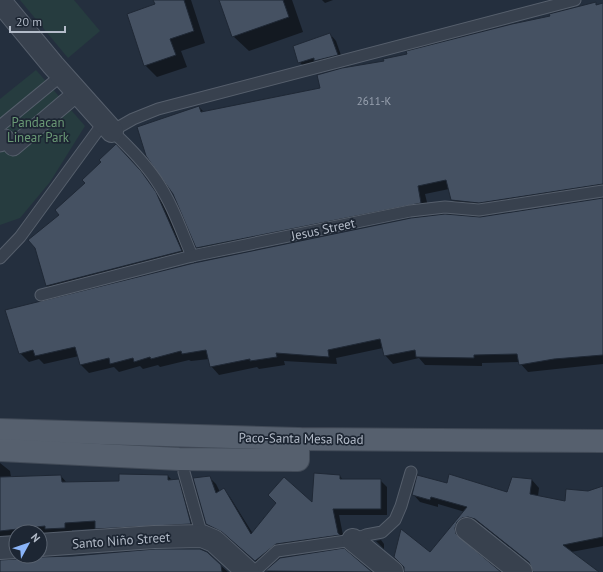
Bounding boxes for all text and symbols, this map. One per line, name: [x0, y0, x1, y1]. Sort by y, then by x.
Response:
scale bar: [10, 8, 65, 34]
text: 20 m: [16, 14, 42, 29]
house number: 2611-K: [357, 94, 392, 108]
park label: Pandacan Linear Park: [7, 114, 70, 146]
street label: Jesus Street: [289, 214, 357, 245]
street label: Paco-Santa Mesa Road: [238, 429, 364, 448]
north arrow: [8, 524, 48, 564]
street label: Santo Niño Street: [71, 529, 171, 552]
text: N: [28, 530, 43, 545]

